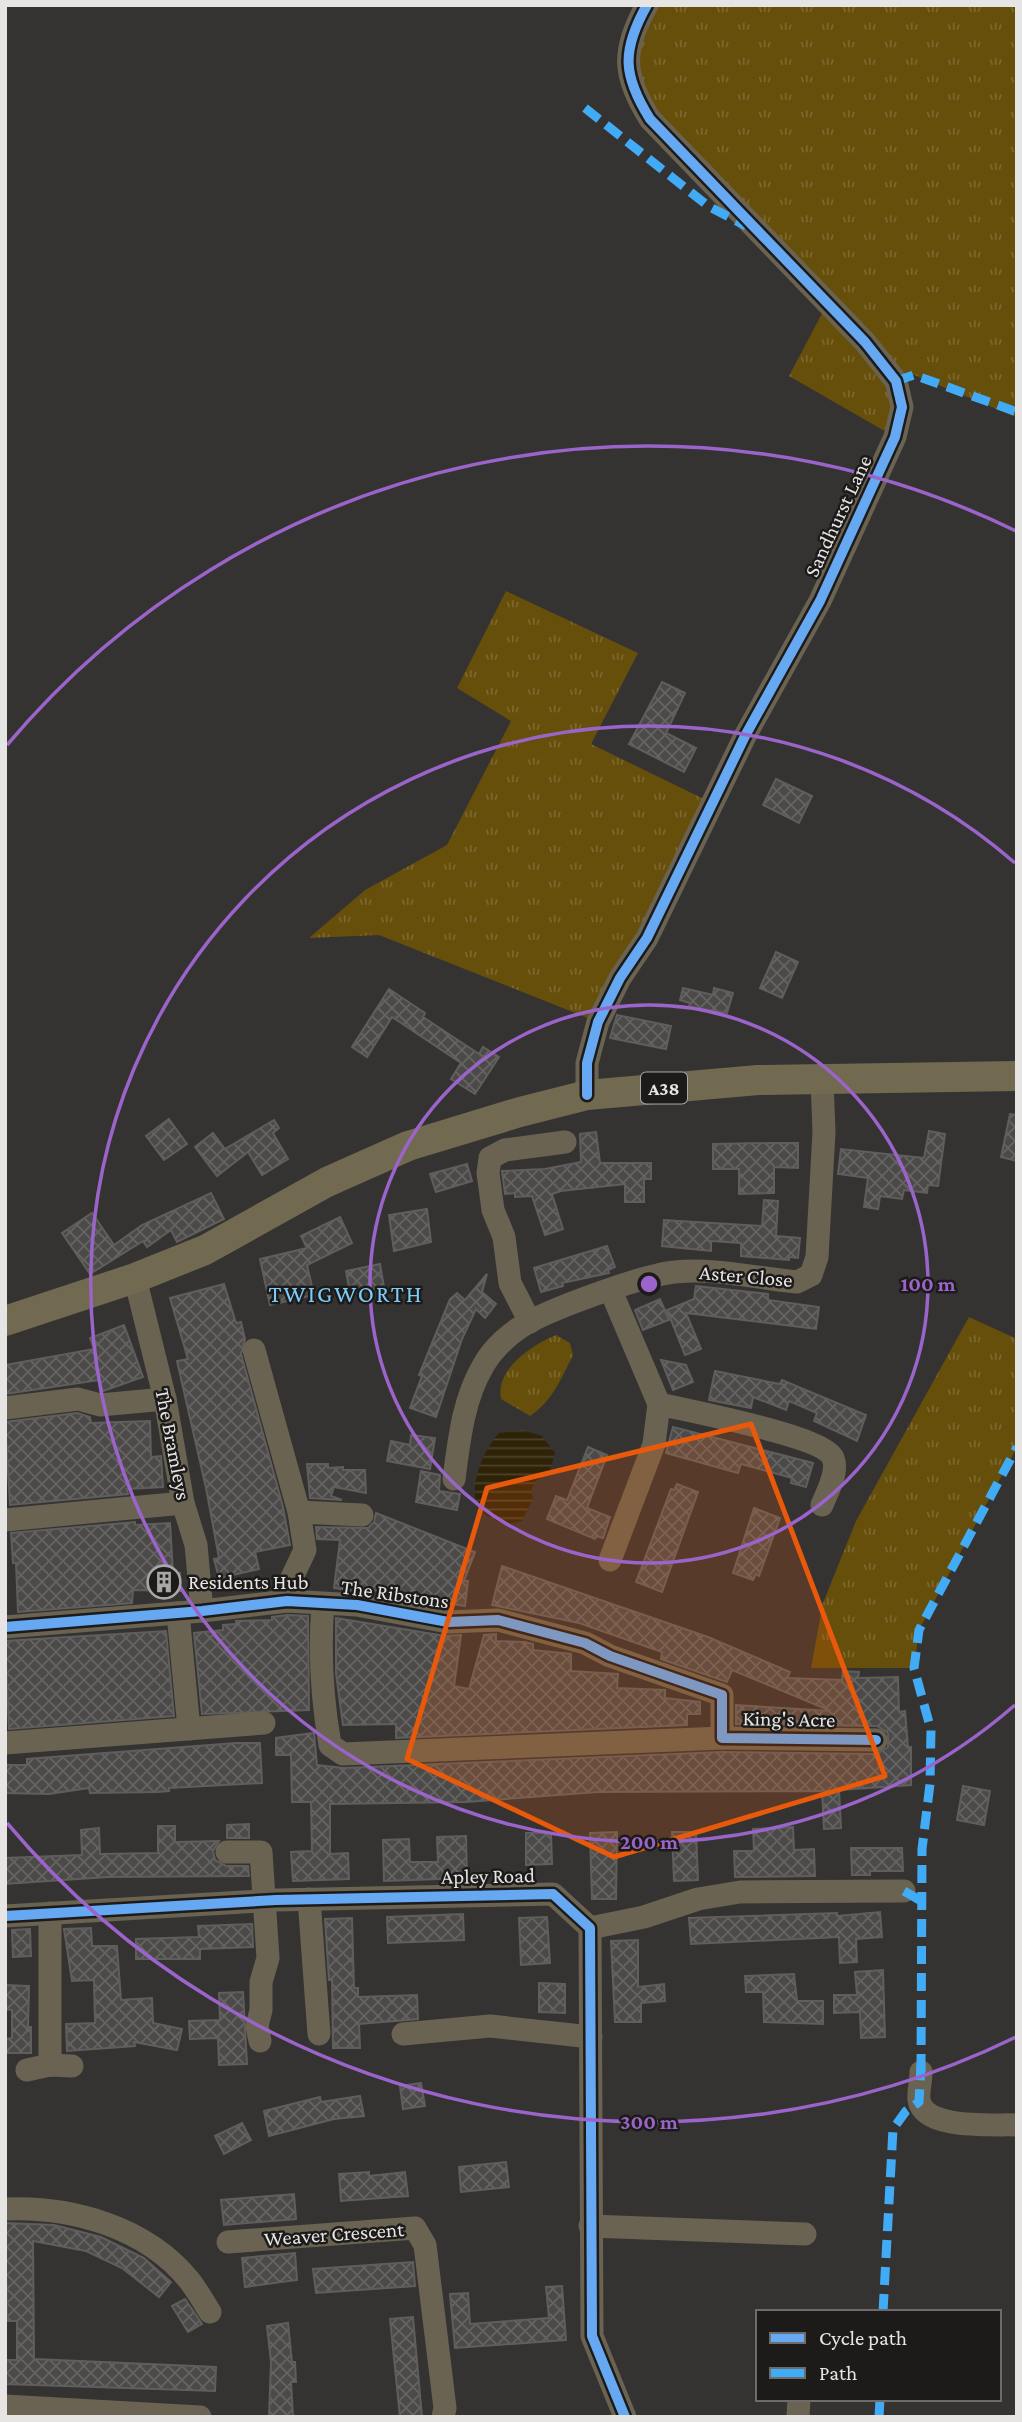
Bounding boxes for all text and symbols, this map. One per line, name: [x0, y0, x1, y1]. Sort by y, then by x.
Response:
street label: Sandhurst Lane: [799, 451, 877, 581]
road number: A38: [641, 1072, 687, 1104]
street label: Aster Close: [698, 1260, 794, 1292]
centre of rings: [637, 1272, 661, 1296]
text: 100 m: [900, 1272, 956, 1296]
district label: TWIGWORTH: [269, 1280, 423, 1307]
street label: The Bramleys: [150, 1386, 196, 1502]
building icon: Residents Hub: [145, 1563, 183, 1601]
place label: Residents Hub: [188, 1570, 309, 1594]
street label: The Ribstons: [339, 1575, 451, 1613]
street label: King's Acre: [742, 1706, 836, 1732]
text: 200 m: [620, 1830, 678, 1854]
street label: Apley Road: [441, 1863, 535, 1889]
text: 300 m: [620, 2110, 678, 2134]
street label: Weaver Crescent: [263, 2217, 406, 2251]
legend: [756, 2310, 1001, 2401]
text: Cycle path: [819, 2326, 907, 2350]
text: Path: [819, 2361, 857, 2385]

